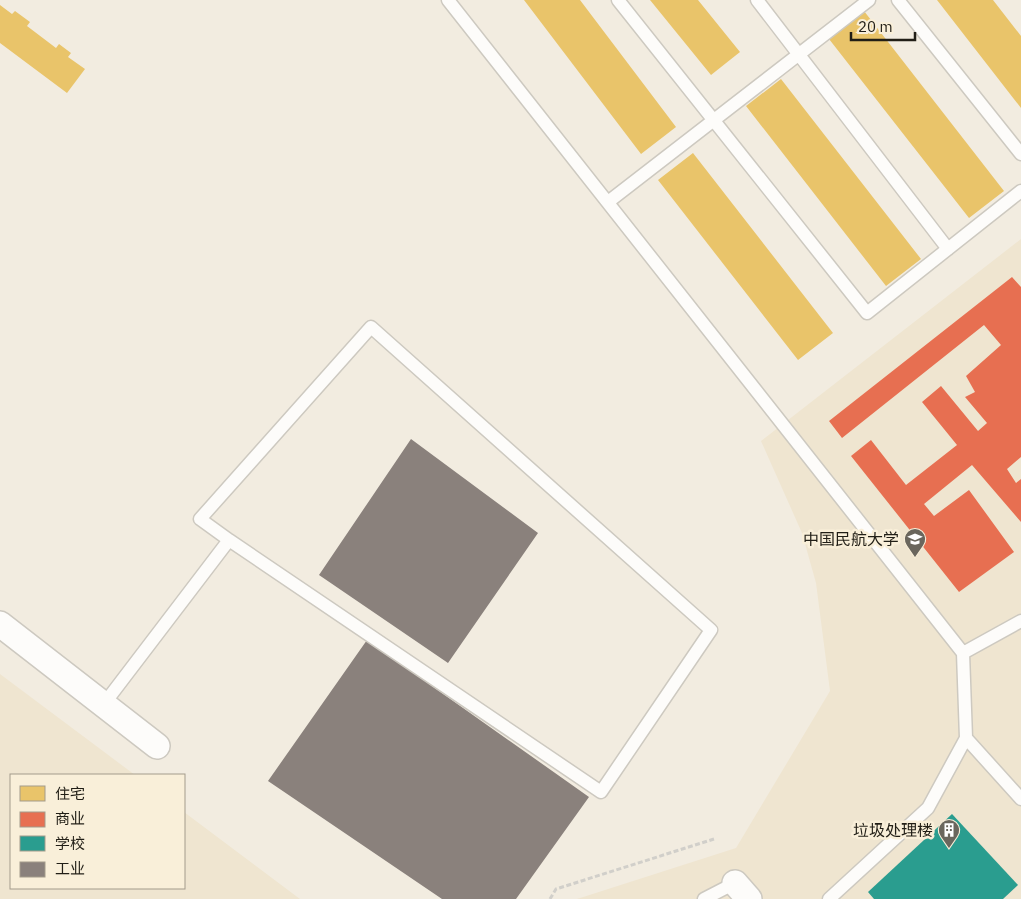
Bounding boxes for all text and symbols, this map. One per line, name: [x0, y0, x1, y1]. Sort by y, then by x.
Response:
scale bar: [851, 10, 915, 42]
text: 20 m: [858, 17, 893, 36]
school or university icon: 中国民航大学: [903, 527, 927, 558]
place label: 中国民航大学: [803, 529, 899, 549]
legend: [10, 774, 185, 889]
text: 住宅: [55, 784, 85, 803]
text: 商业: [55, 809, 85, 828]
building icon: 垃圾处理楼: [937, 818, 961, 849]
place label: 垃圾处理楼: [853, 820, 933, 840]
text: 学校: [55, 834, 85, 853]
text: 工业: [55, 859, 85, 878]

